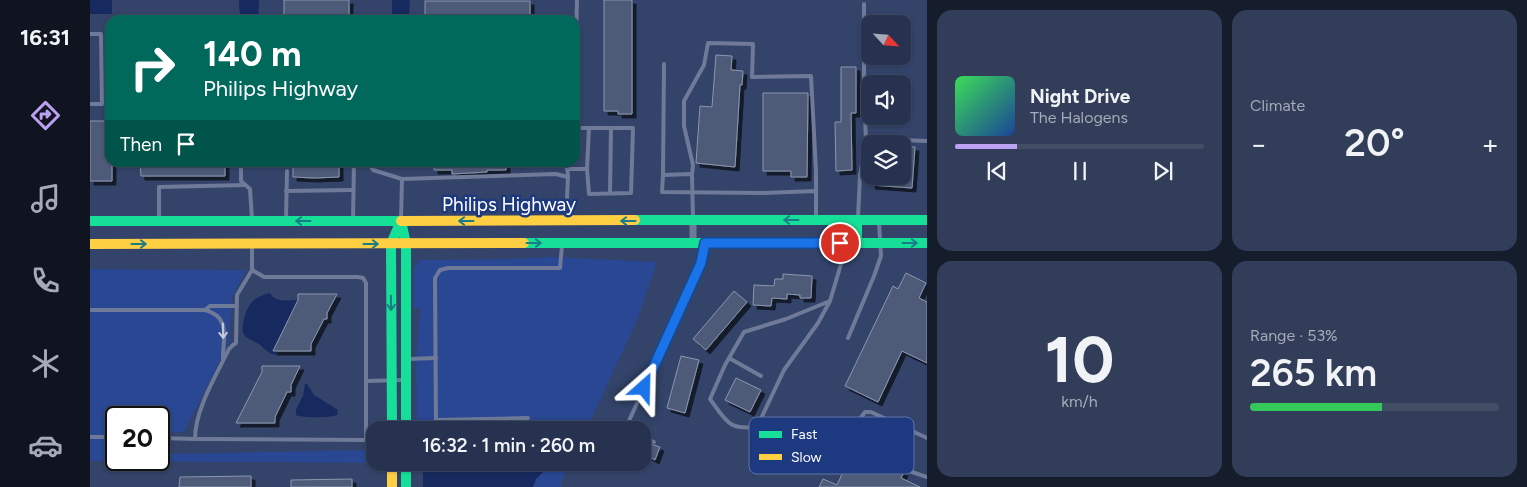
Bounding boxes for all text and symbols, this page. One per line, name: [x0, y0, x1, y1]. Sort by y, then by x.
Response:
north arrow: [861, 15, 911, 65]
map controls: [861, 15, 911, 185]
text: 16:31: [20, 24, 70, 51]
text: 140 m: [203, 33, 301, 75]
icon: right: [120, 35, 185, 100]
text: Philips Highway: [203, 75, 358, 102]
button: sound: [861, 75, 911, 125]
text: Night Drive: [1030, 85, 1130, 108]
text: Climate: [1250, 96, 1305, 115]
icon: directions: [28, 98, 63, 133]
text: The Halogens: [1030, 108, 1128, 127]
text: 20°: [1344, 120, 1405, 166]
text: −: [1250, 127, 1267, 161]
text: +: [1482, 127, 1499, 161]
icon: arrive: [172, 130, 200, 158]
text: Then: [120, 133, 162, 156]
button: layers: [861, 135, 911, 185]
icon: previous: [983, 157, 1011, 185]
icon: pause: [1066, 157, 1094, 185]
icon: next: [1149, 157, 1177, 185]
icon: music: [28, 181, 63, 216]
street label: Philips Highway: [442, 193, 576, 216]
one-way arrow: [783, 215, 800, 225]
one-way arrow: [296, 216, 312, 226]
one-way arrow: [458, 216, 474, 226]
one-way arrow: [621, 216, 637, 226]
pin: [819, 222, 861, 264]
icon: arrive: [826, 229, 854, 257]
one-way arrow: [525, 238, 541, 248]
one-way arrow: [901, 238, 917, 248]
one-way arrow: [130, 239, 146, 249]
one-way arrow: [362, 239, 379, 249]
icon: phone: [28, 263, 63, 298]
one-way arrow: [386, 294, 396, 310]
text: 10: [1045, 320, 1114, 398]
one-way arrow: [218, 322, 228, 339]
text: Range · 53%: [1250, 326, 1338, 345]
icon: climate: [28, 346, 63, 381]
text: 265 km: [1250, 350, 1377, 396]
position arrow: [617, 361, 669, 413]
text: km/h: [1061, 392, 1098, 411]
speed limit sign: 20: [105, 406, 170, 471]
legend: [749, 417, 914, 474]
text: Fast: [791, 426, 817, 443]
icon: car: [28, 428, 63, 463]
text: 16:32 · 1 min · 260 m: [422, 434, 595, 457]
text: Slow: [791, 449, 822, 466]

